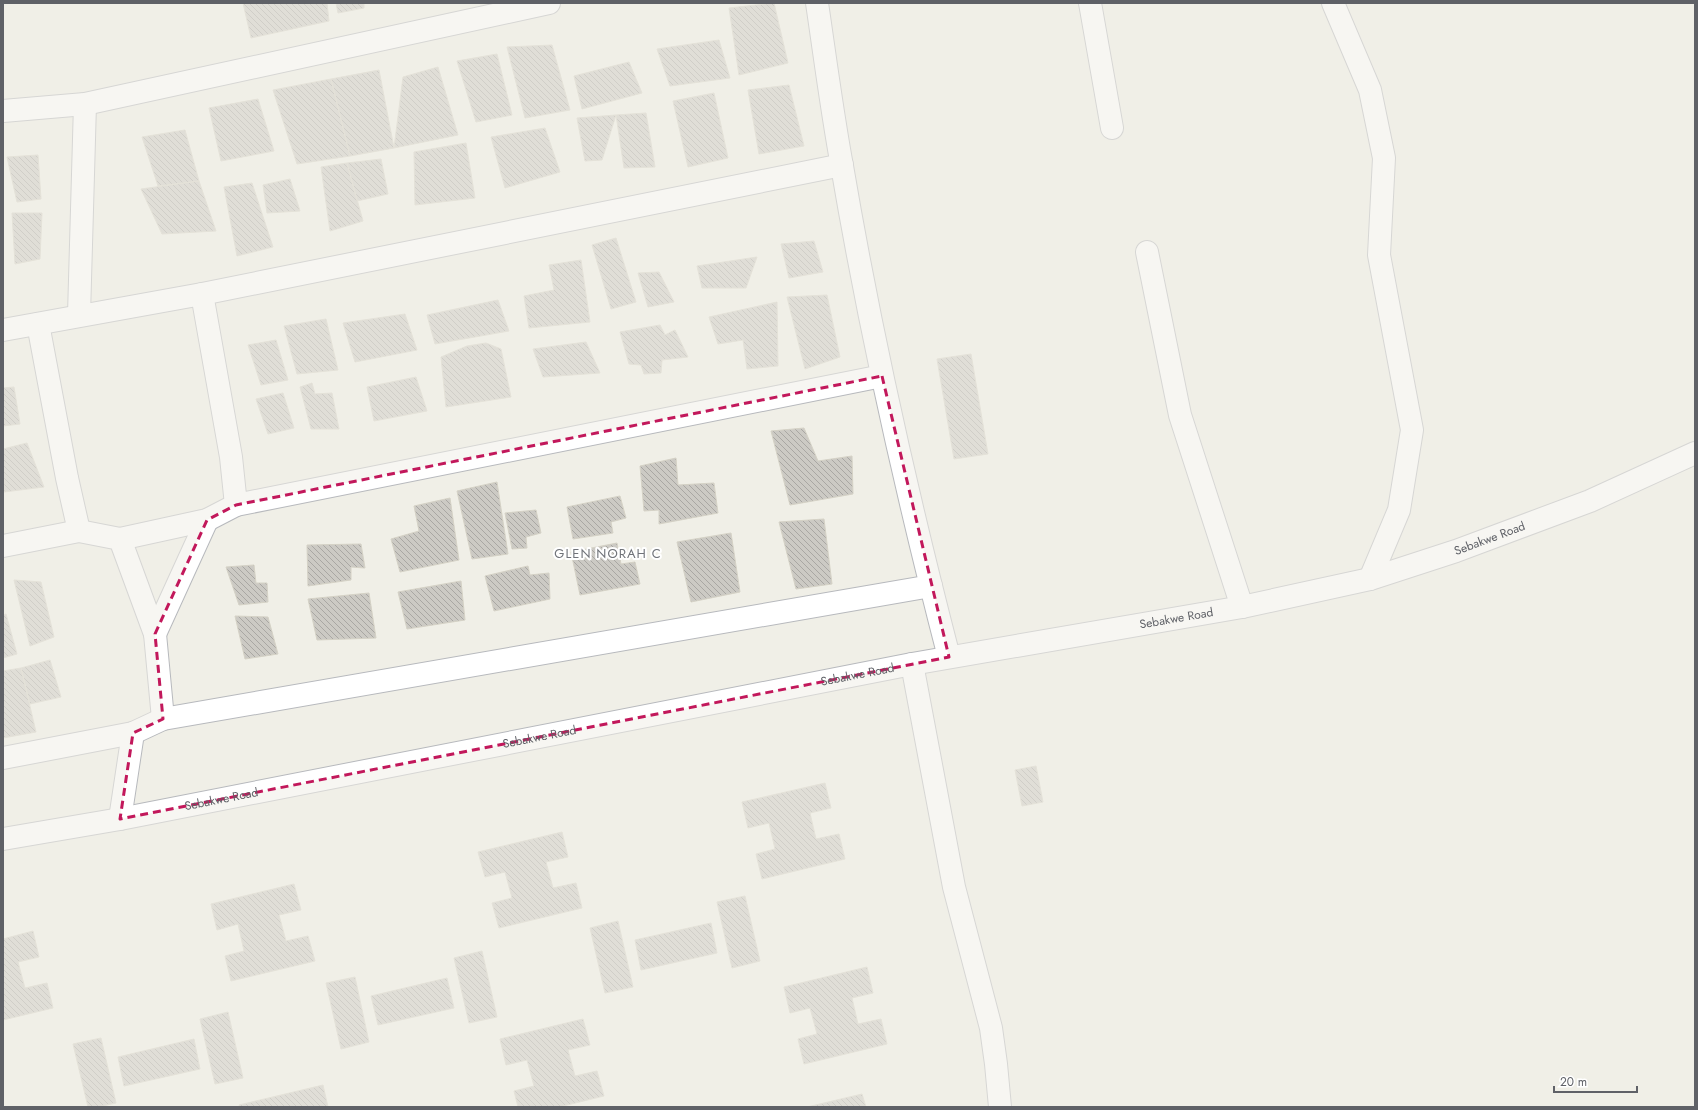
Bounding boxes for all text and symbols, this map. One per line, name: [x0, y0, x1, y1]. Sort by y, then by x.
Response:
street label: Sebakwe Road: [1452, 517, 1528, 560]
district label: GLEN NORAH C: [554, 544, 662, 563]
street label: Sebakwe Road: [1138, 603, 1215, 634]
street label: Sebakwe Road: [819, 659, 896, 691]
street label: Sebakwe Road: [501, 721, 578, 753]
street label: Sebakwe Road: [183, 783, 260, 815]
scale bar: [1554, 1068, 1637, 1094]
text: 20 m: [1560, 1073, 1587, 1091]

